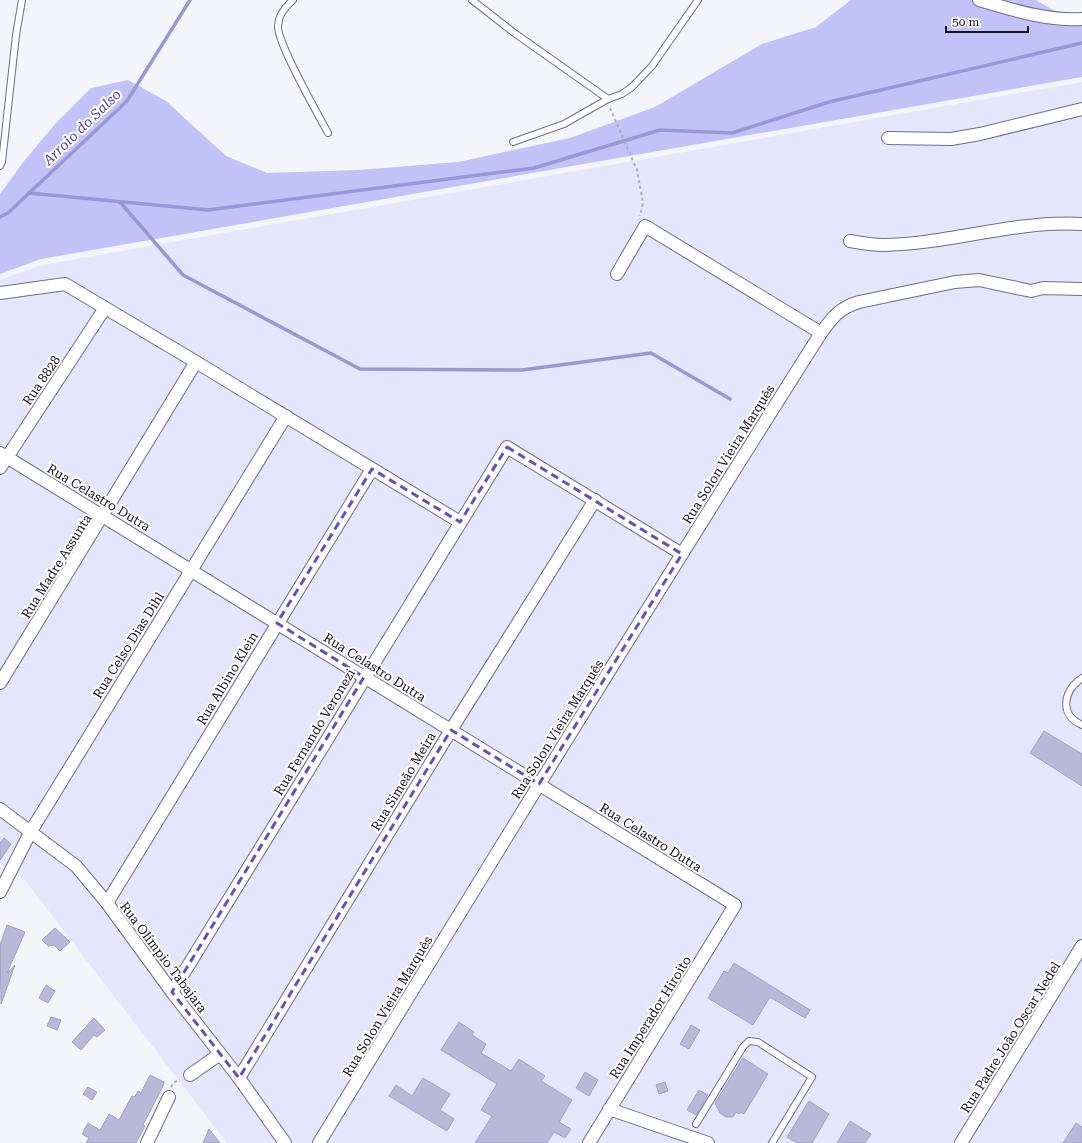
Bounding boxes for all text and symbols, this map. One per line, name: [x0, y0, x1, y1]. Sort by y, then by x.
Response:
scale bar: [946, 8, 1028, 34]
text: 50 m: [952, 15, 979, 29]
water label: Arroio do Salso: [39, 86, 124, 169]
street label: Rua 8828: [19, 353, 63, 408]
street label: Rua Solon Vieira Marquês: [679, 382, 778, 527]
street label: Rua Celastro Dutra: [45, 461, 153, 534]
street label: Rua Madre Assunta: [18, 511, 95, 621]
street label: Rua Celso Dias Dihl: [90, 590, 167, 701]
street label: Rua Albino Klein: [194, 628, 261, 727]
street label: Rua Celastro Dutra: [321, 630, 429, 705]
street label: Rua Solon Vieira Marquês: [508, 657, 607, 802]
street label: Rua Fernando Veronezi: [271, 666, 358, 798]
street label: Rua Simeão Meira: [368, 729, 439, 833]
street label: Rua Celastro Dutra: [597, 800, 705, 875]
street label: Rua Olímpio Tabajara: [117, 899, 210, 1016]
street label: Rua Solon Vieira Marquês: [339, 933, 435, 1079]
street label: Rua Imperador Hiroito: [607, 953, 694, 1081]
street label: Rua Padre João Oscar Nedel: [958, 959, 1063, 1116]

